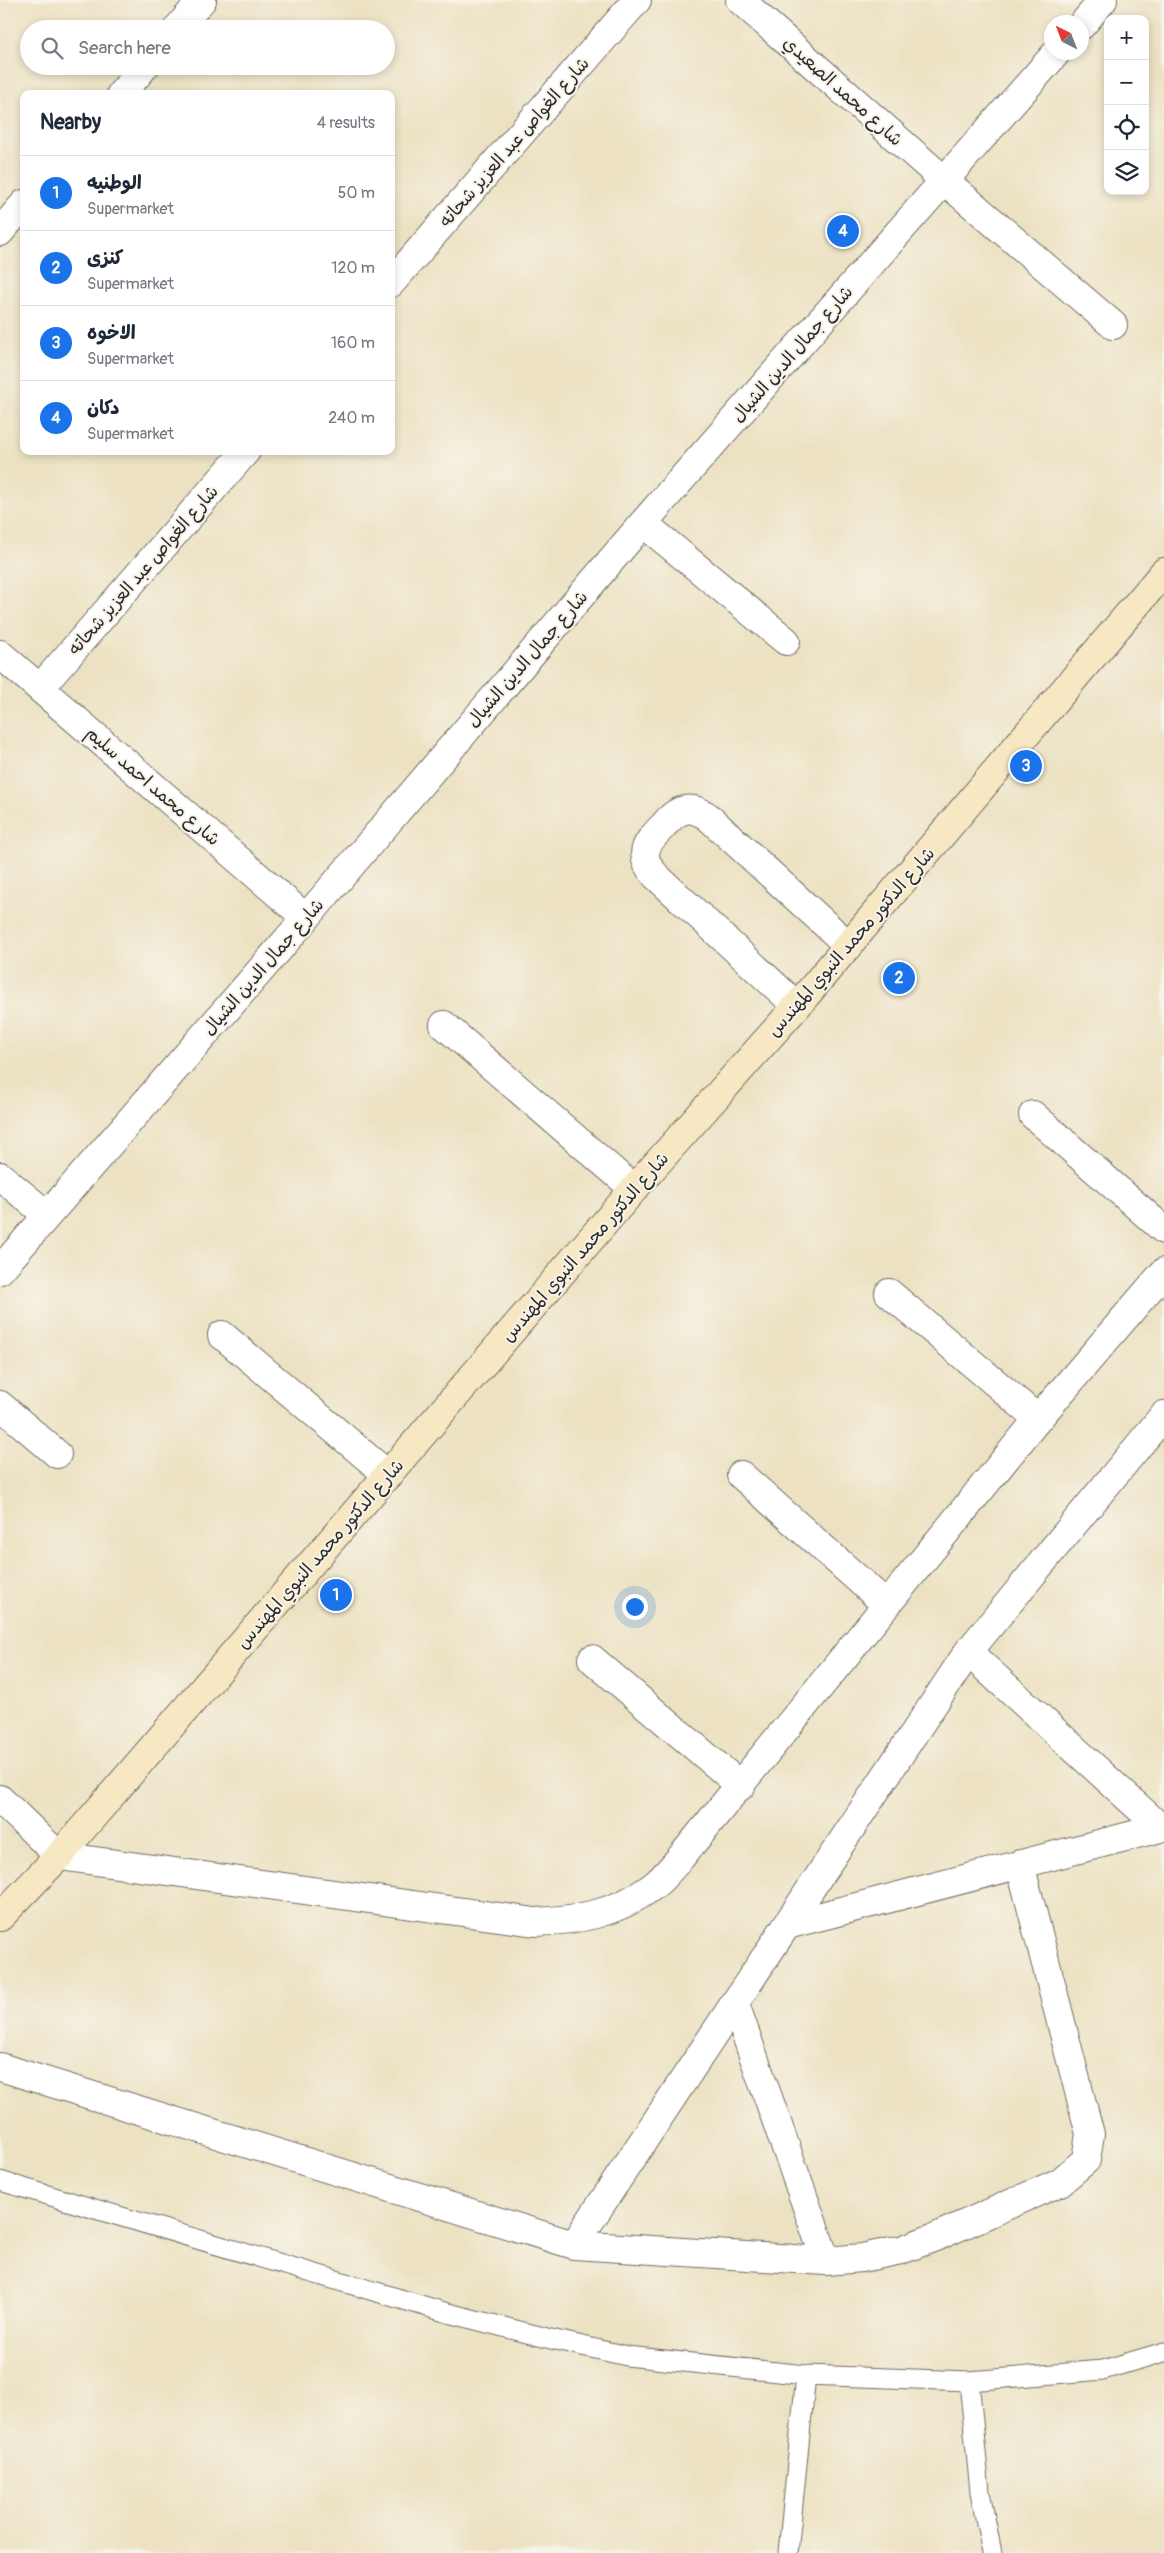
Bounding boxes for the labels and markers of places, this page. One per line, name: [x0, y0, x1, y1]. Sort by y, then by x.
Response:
pin: 4: [827, 212, 859, 250]
pin: 3: [1010, 747, 1042, 785]
pin: 2: [883, 959, 915, 997]
pin: 1: [320, 1576, 352, 1614]

